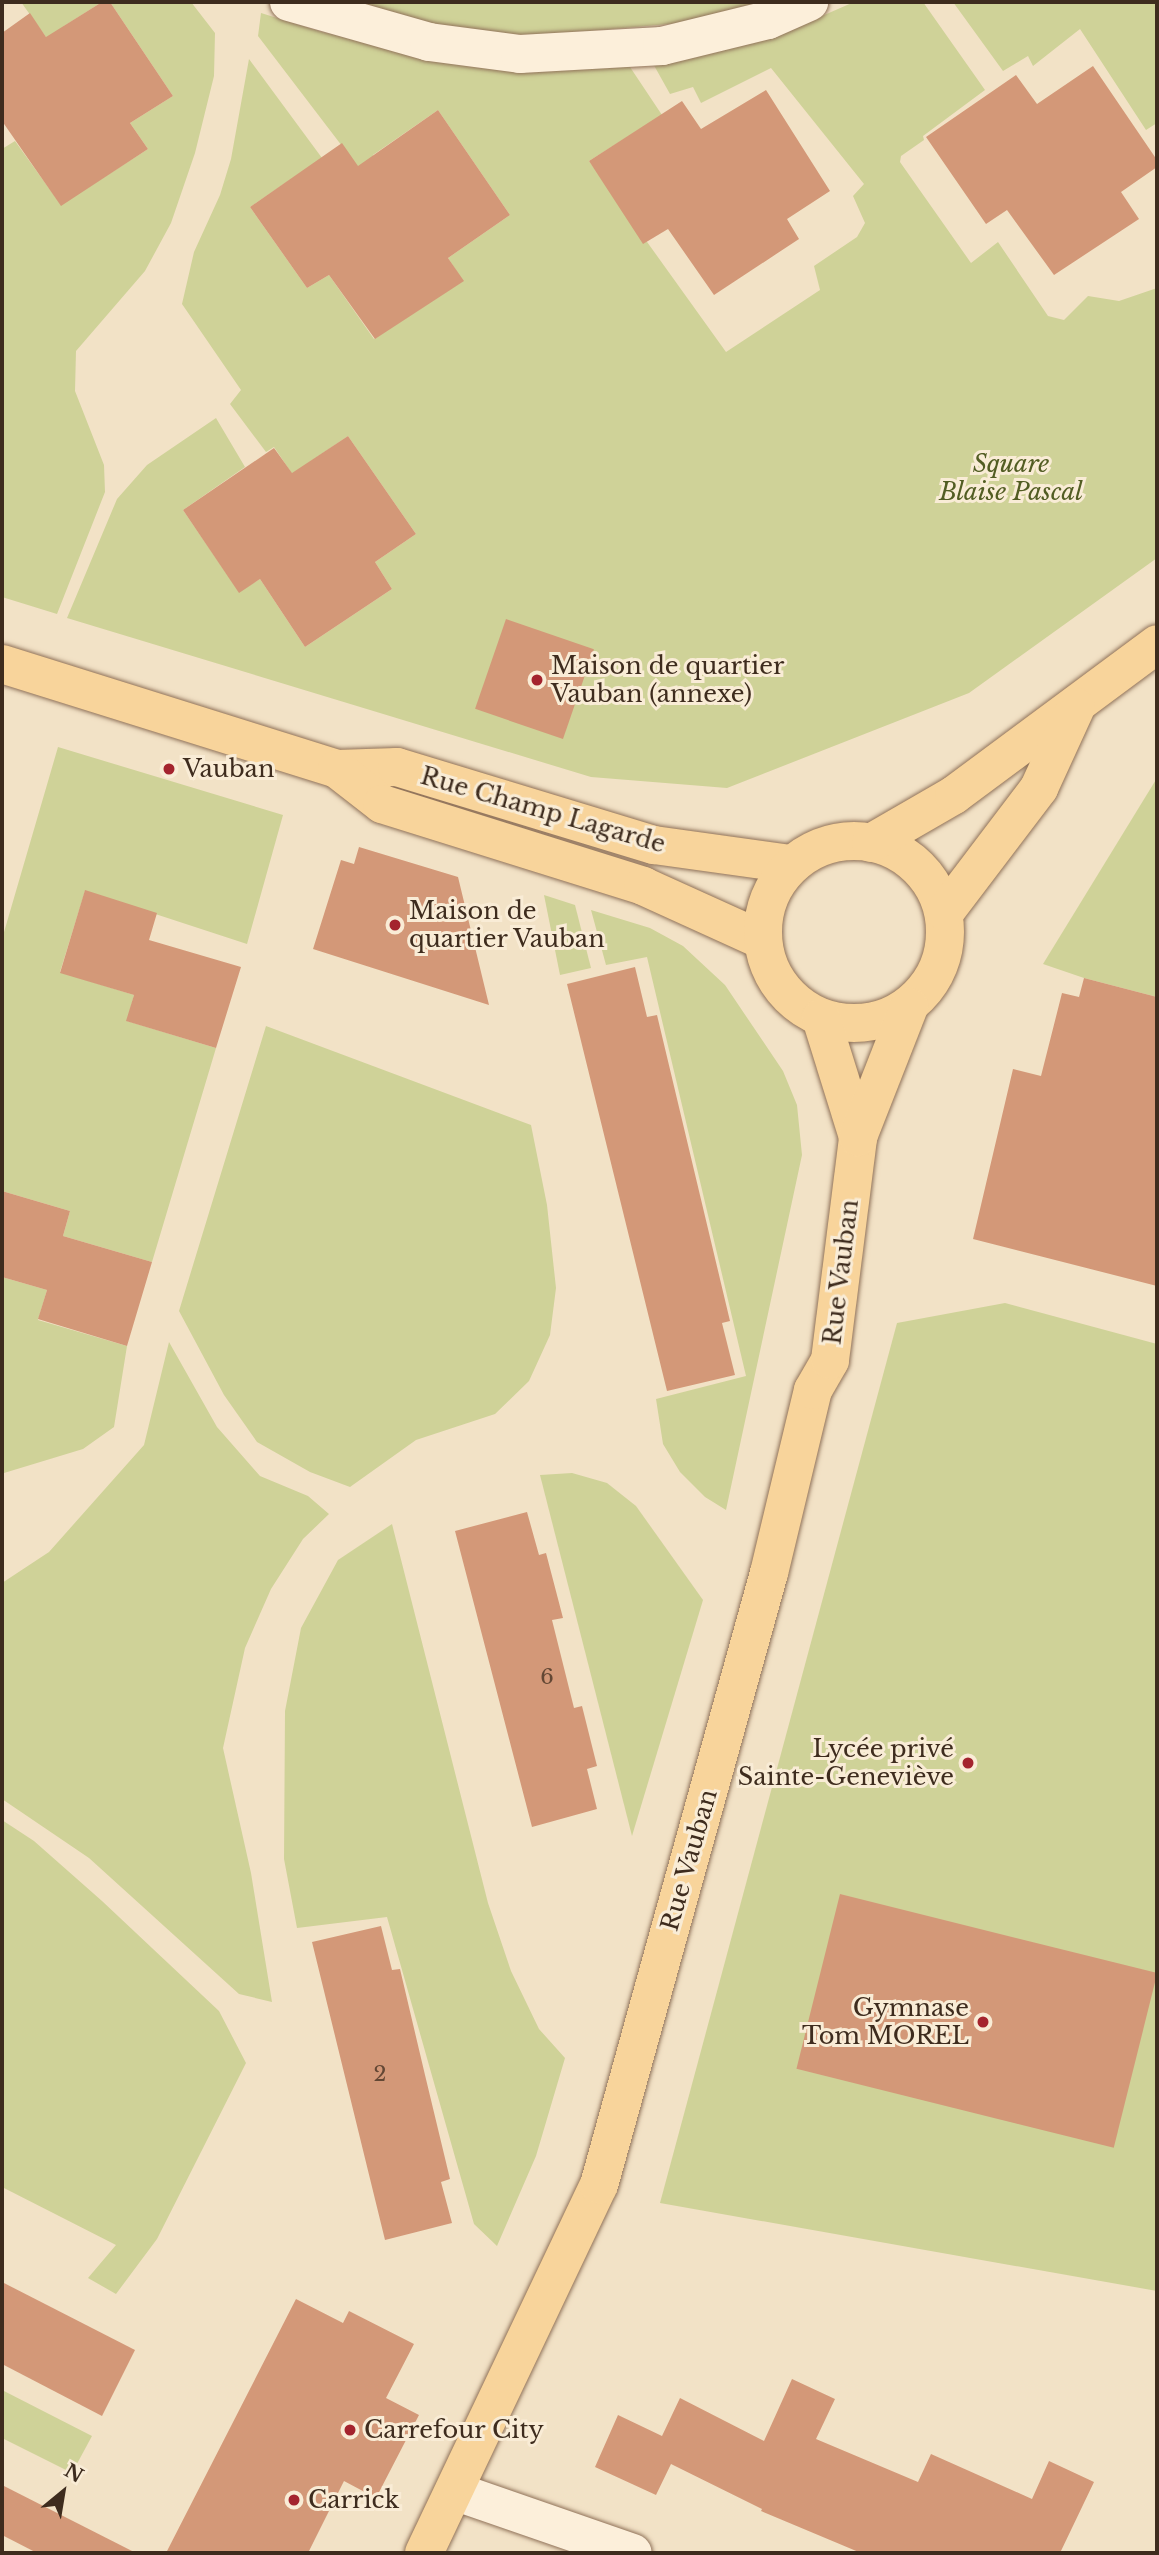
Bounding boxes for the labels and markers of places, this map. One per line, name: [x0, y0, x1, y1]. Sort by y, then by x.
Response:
place label: Maison de quartier Vauban (annexe): [551, 652, 784, 708]
marker: Maison de quartier Vauban (annexe): [529, 672, 545, 688]
place label: Vauban: [183, 755, 274, 783]
marker: Vauban: [161, 761, 177, 777]
place label: Maison de quartier Vauban: [409, 897, 606, 953]
marker: Maison de quartier Vauban: [387, 917, 403, 933]
place label: Lycée privé Sainte-Geneviève: [738, 1735, 954, 1791]
marker: Lycée privé Sainte-Geneviève: [960, 1755, 976, 1771]
place label: Gymnase Tom MOREL: [802, 1994, 969, 2050]
marker: Gymnase Tom MOREL: [975, 2014, 991, 2030]
place label: Carrefour City: [364, 2416, 544, 2444]
marker: Carrefour City: [342, 2422, 358, 2438]
place label: Carrick: [308, 2486, 399, 2514]
marker: Carrick: [286, 2492, 302, 2508]

